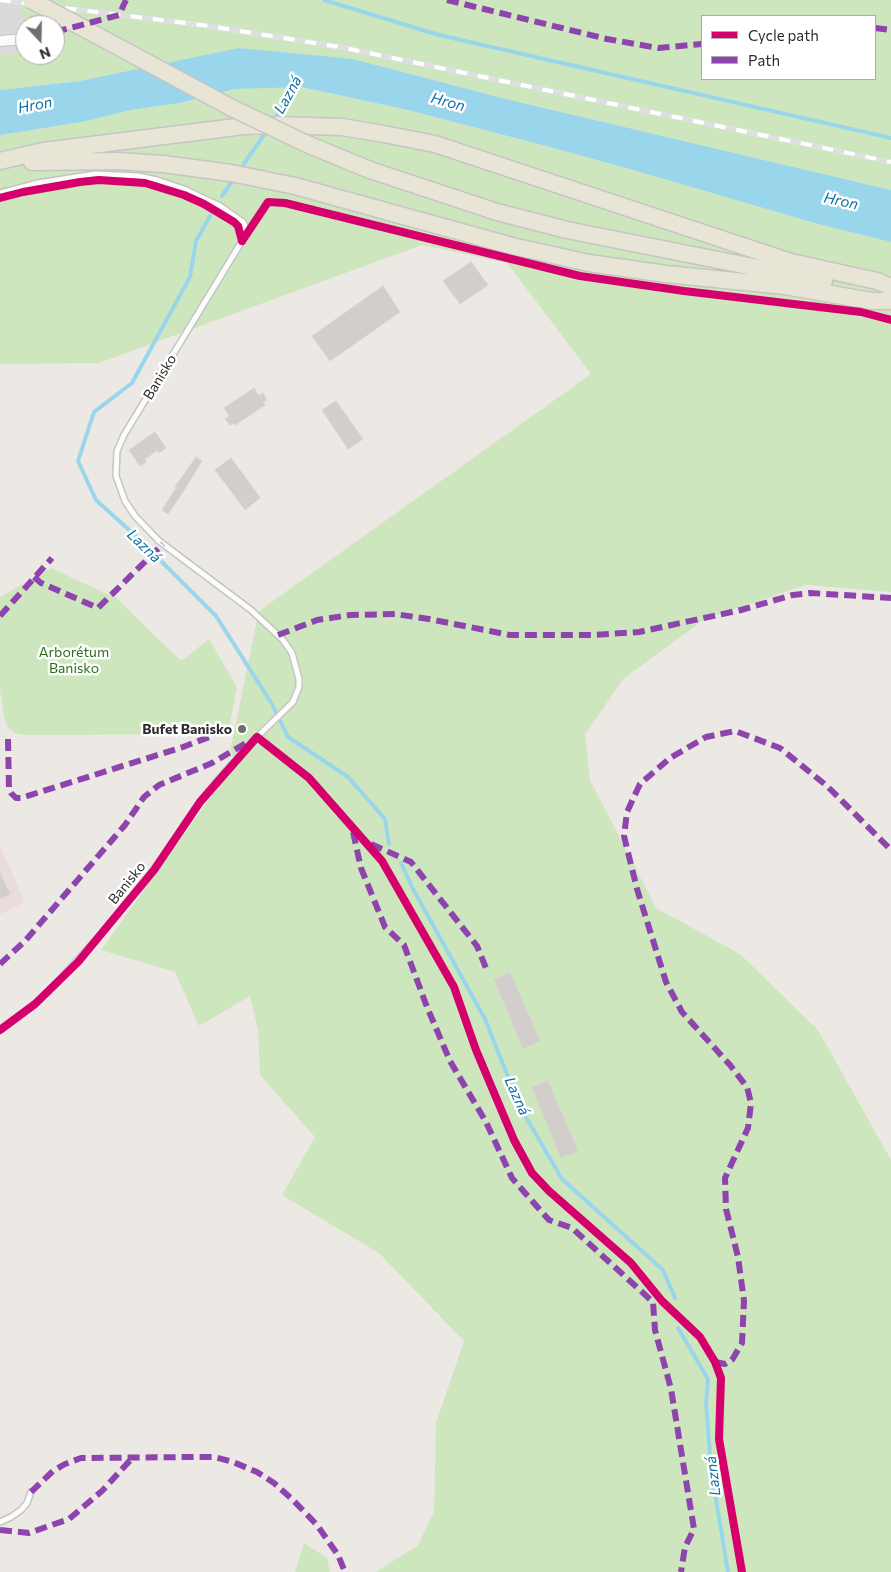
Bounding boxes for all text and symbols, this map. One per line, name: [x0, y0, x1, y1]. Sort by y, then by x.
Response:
north arrow: [15, 15, 65, 65]
legend: [701, 15, 876, 80]
text: Cycle path: [748, 26, 819, 44]
text: N: [37, 44, 53, 63]
text: Path: [748, 51, 780, 69]
water label: Lazná: [270, 73, 306, 117]
water label: Hron: [429, 89, 467, 115]
water label: Hron: [16, 93, 54, 117]
water label: Hron: [822, 189, 860, 213]
street label: Banisko: [140, 351, 180, 403]
water label: Lazná: [123, 526, 165, 566]
park label: Arborétum Banisko: [39, 644, 109, 676]
place label: Bufet Banisko: [142, 721, 232, 737]
marker: Bufet Banisko: [236, 723, 248, 735]
street label: Banisko: [105, 858, 149, 908]
water label: Lazná: [501, 1074, 533, 1118]
water label: Lazná: [702, 1455, 724, 1497]

